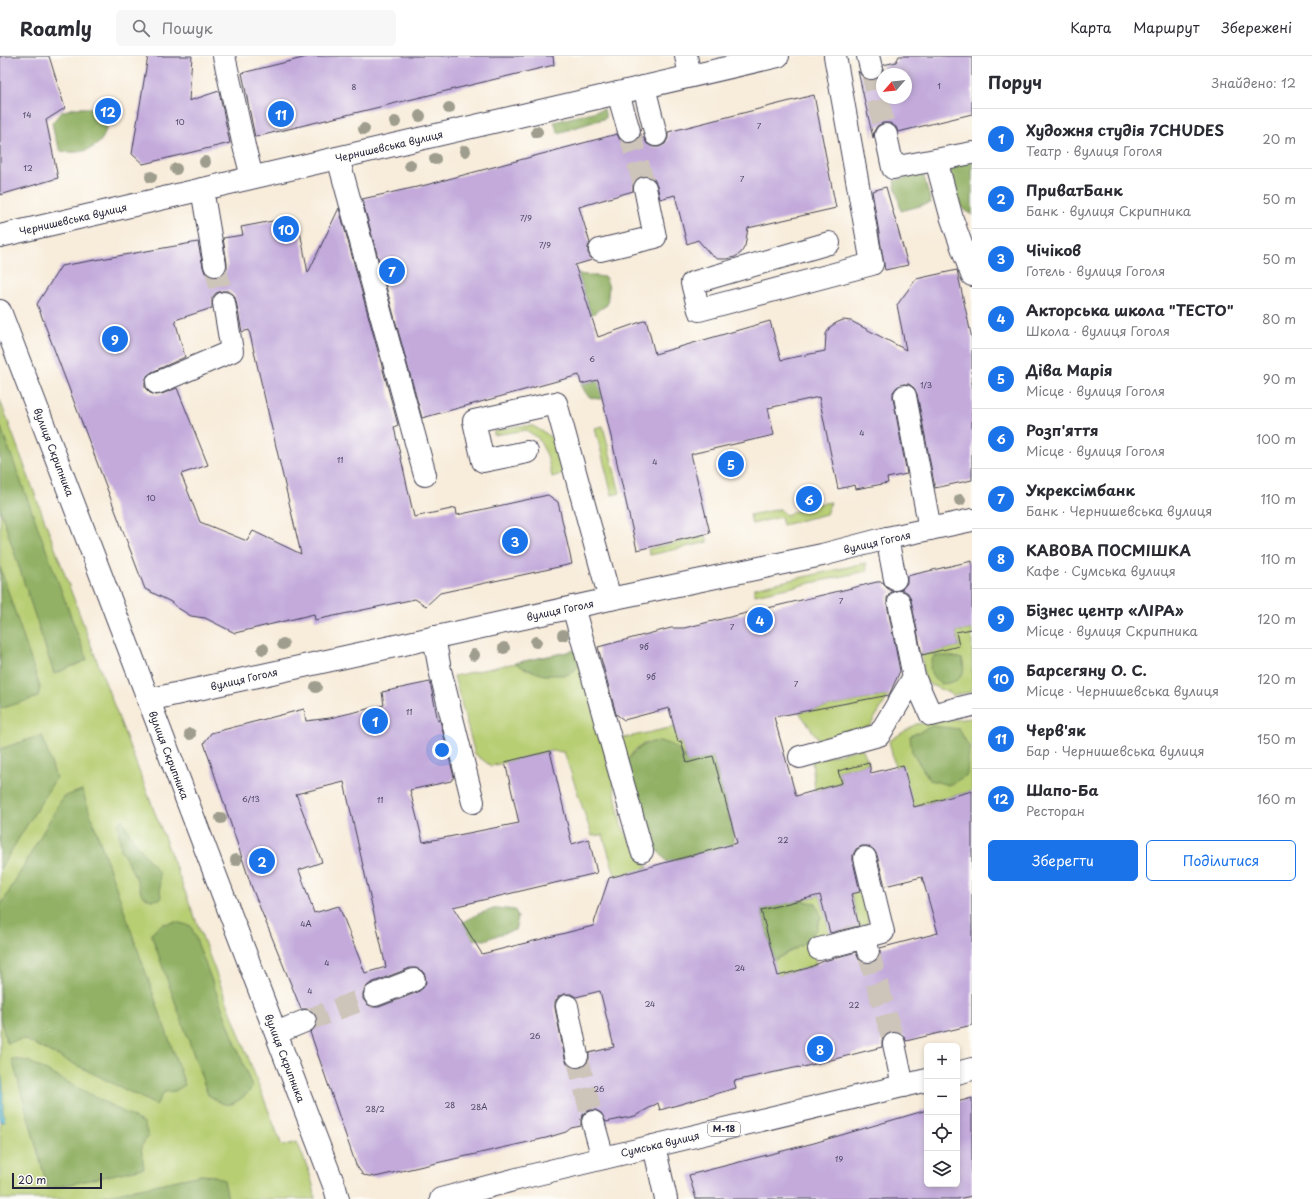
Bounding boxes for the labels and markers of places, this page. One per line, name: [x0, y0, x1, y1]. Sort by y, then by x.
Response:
pin: 12: [95, 96, 121, 126]
pin: 11: [268, 99, 294, 129]
pin: 10: [273, 214, 299, 244]
pin: 7: [379, 256, 405, 286]
pin: 9: [102, 324, 128, 354]
pin: 5: [718, 449, 744, 479]
pin: 6: [796, 484, 822, 514]
pin: 3: [502, 526, 528, 556]
pin: 4: [747, 605, 773, 635]
pin: 1: [362, 706, 388, 736]
pin: 2: [249, 846, 275, 876]
pin: 8: [807, 1034, 833, 1064]

